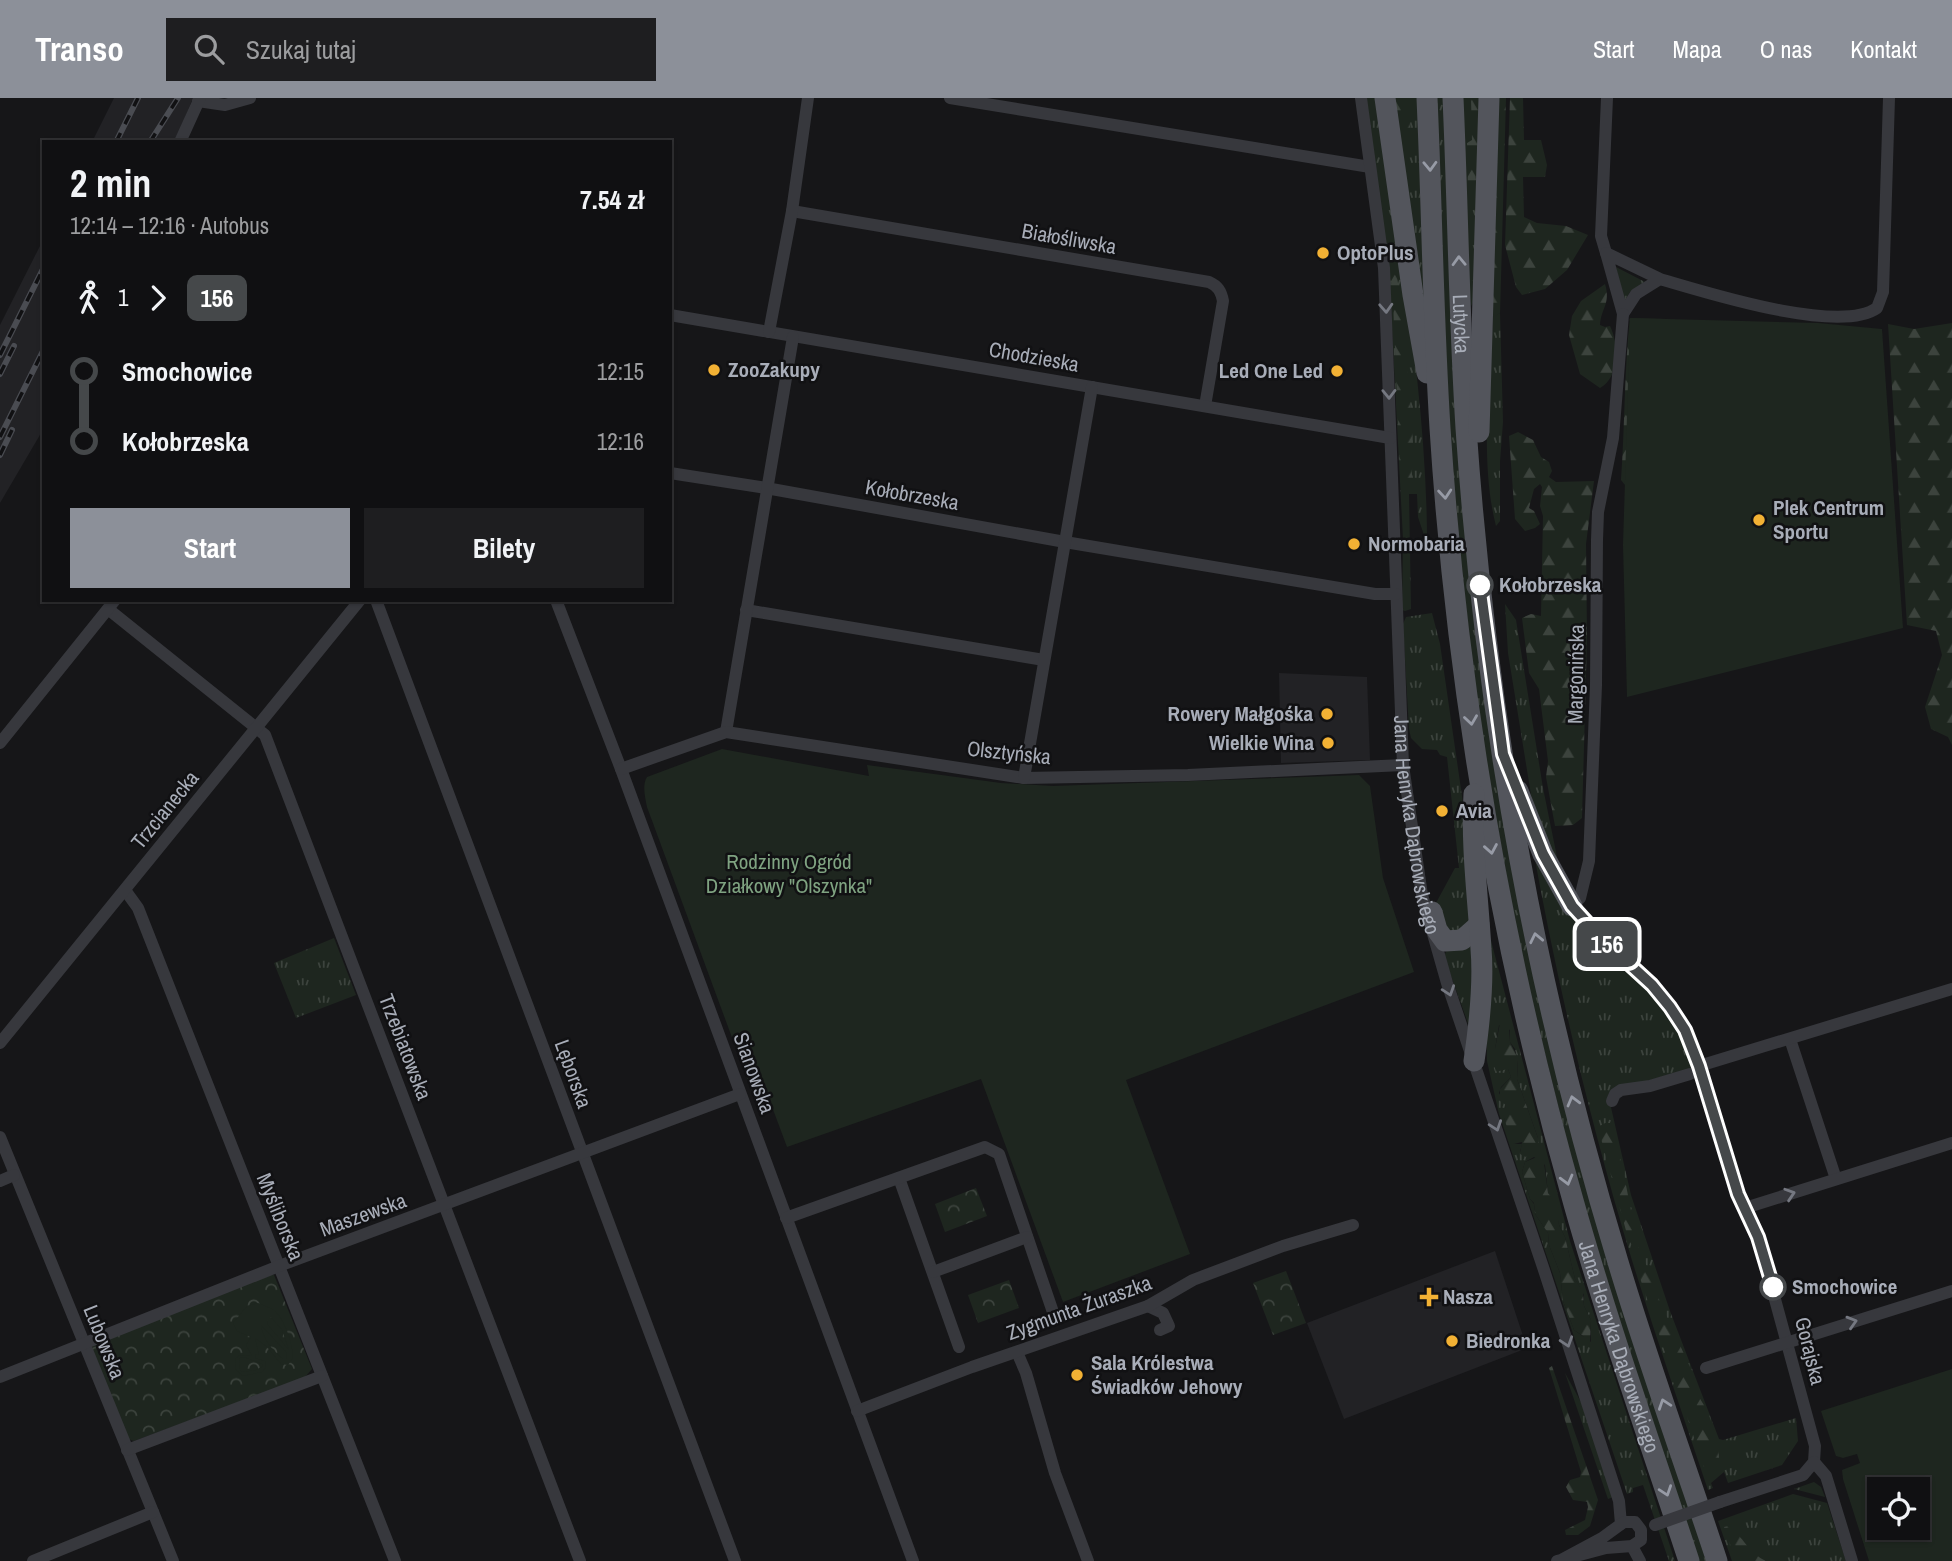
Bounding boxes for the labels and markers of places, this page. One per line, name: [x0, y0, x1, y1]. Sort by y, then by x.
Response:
place label: OptoPlus: [1337, 238, 1414, 267]
marker: OptoPlus: [1315, 245, 1331, 261]
place label: ZooZakupy: [728, 355, 820, 384]
place label: Led One Led: [1219, 356, 1323, 385]
marker: ZooZakupy: [706, 362, 722, 378]
marker: Led One Led: [1329, 363, 1345, 379]
place label: Plek Centrum Sportu: [1773, 493, 1884, 546]
marker: Plek Centrum Sportu: [1751, 512, 1767, 528]
place label: Normobaria: [1368, 529, 1465, 558]
marker: Normobaria: [1346, 536, 1362, 552]
place label: Kołobrzeska: [1499, 570, 1602, 599]
marker: Kołobrzeska: [1467, 572, 1493, 598]
place label: Rowery Małgośka: [1168, 699, 1313, 728]
marker: Rowery Małgośka: [1319, 706, 1335, 722]
place label: Wielkie Wina: [1209, 728, 1314, 757]
marker: Wielkie Wina: [1320, 735, 1336, 751]
place label: Avia: [1456, 796, 1492, 825]
marker: Avia: [1434, 803, 1450, 819]
place label: Smochowice: [1792, 1272, 1897, 1301]
marker: Smochowice: [1760, 1274, 1786, 1300]
place label: Nasza: [1443, 1282, 1493, 1311]
marker: Nasza: [1421, 1289, 1437, 1305]
place label: Biedronka: [1466, 1326, 1551, 1355]
marker: Biedronka: [1444, 1333, 1460, 1349]
place label: Sala Królestwa Świadków Jehowy: [1091, 1348, 1243, 1401]
marker: Sala Królestwa Świadków Jehowy: [1069, 1367, 1085, 1383]

